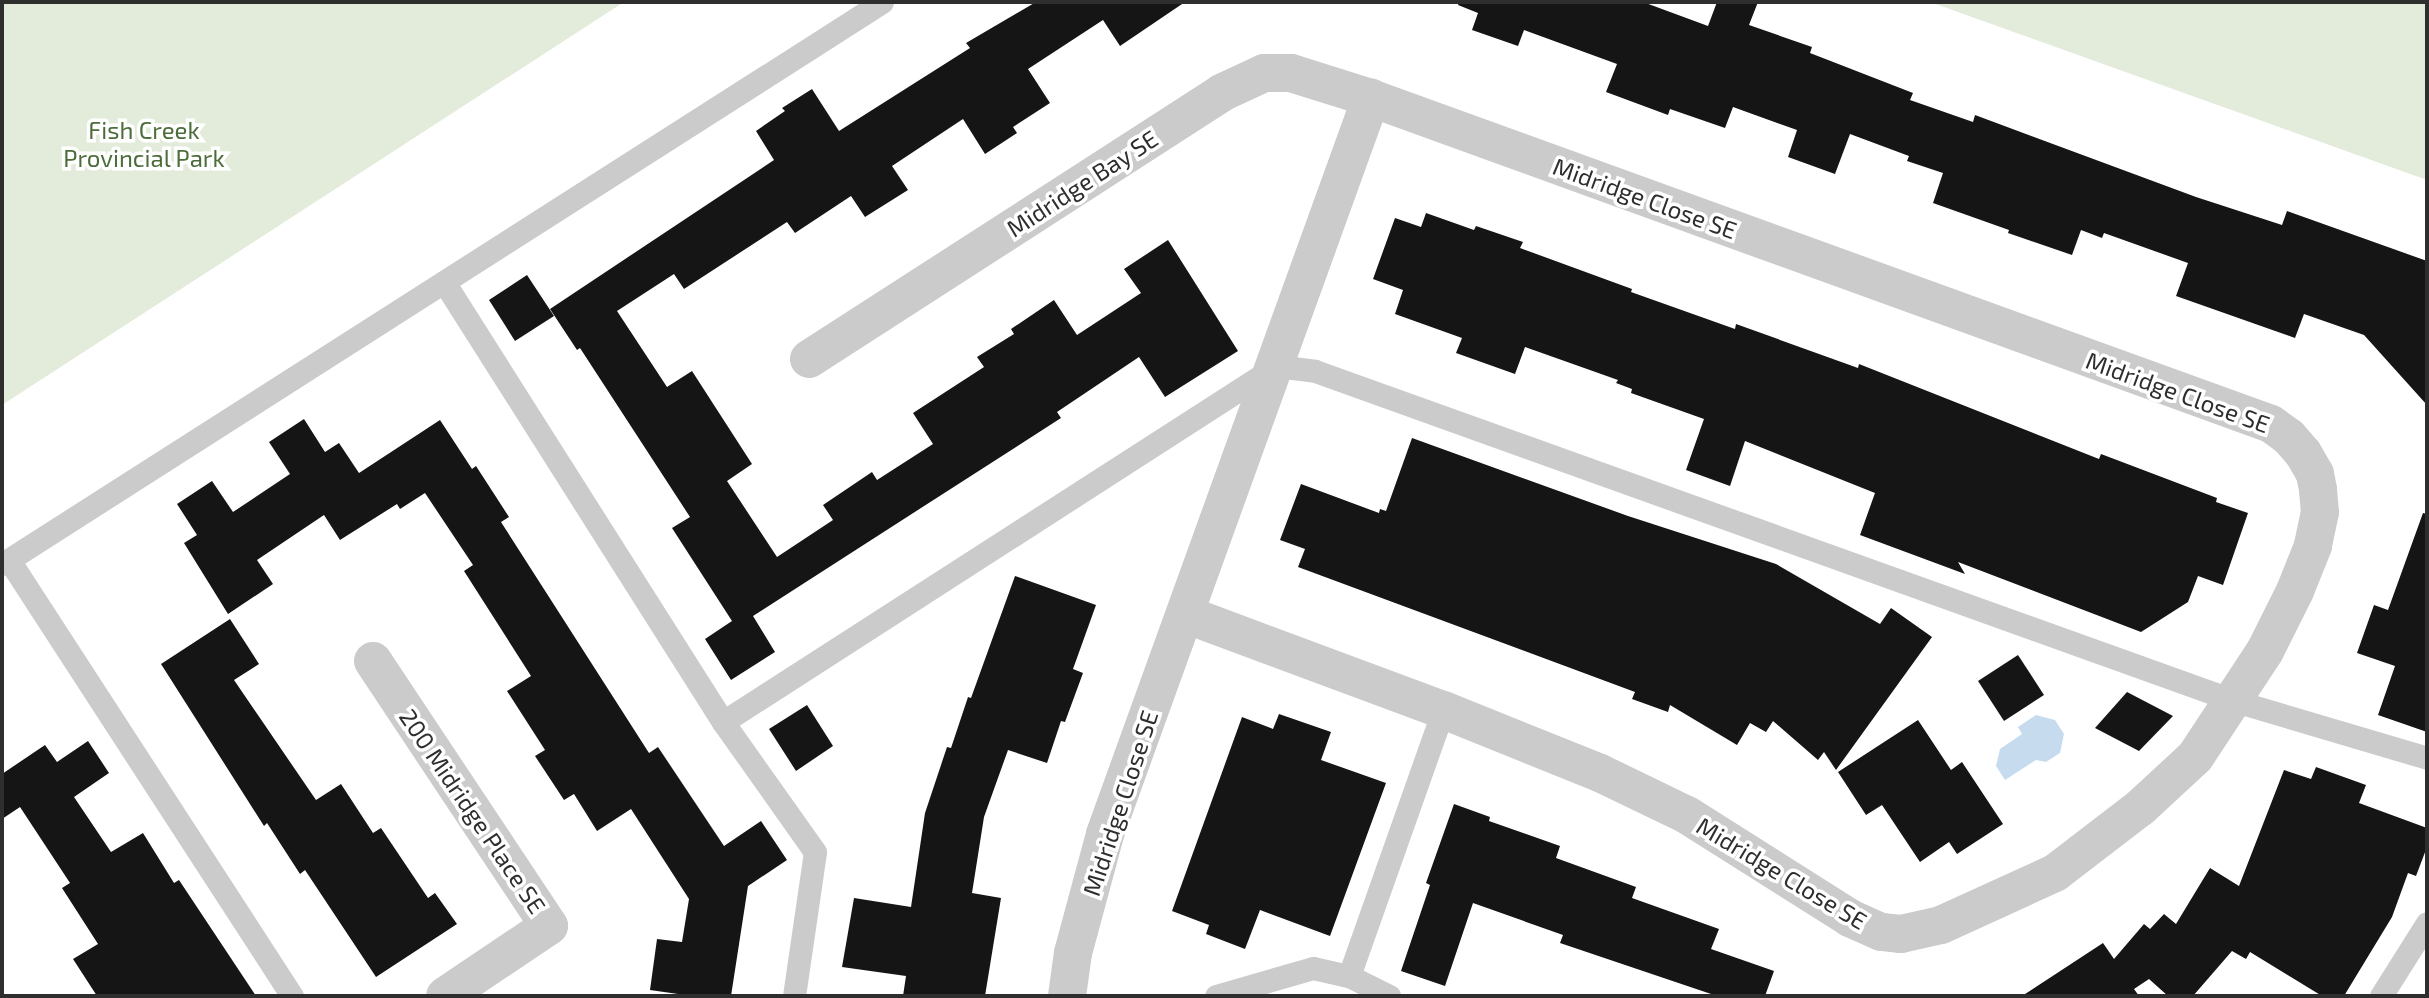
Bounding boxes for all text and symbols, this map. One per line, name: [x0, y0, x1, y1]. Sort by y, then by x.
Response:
park label: Fish Creek Provincial Park: [63, 116, 225, 172]
street label: Midridge Bay SE: [1001, 123, 1163, 243]
street label: Midridge Close SE: [1549, 151, 1741, 245]
street label: Midridge Close SE: [2082, 345, 2274, 439]
street label: 200 Midridge Place SE: [394, 703, 552, 919]
street label: Midridge Close SE: [1076, 707, 1164, 899]
street label: Midridge Close SE: [1692, 811, 1872, 935]

